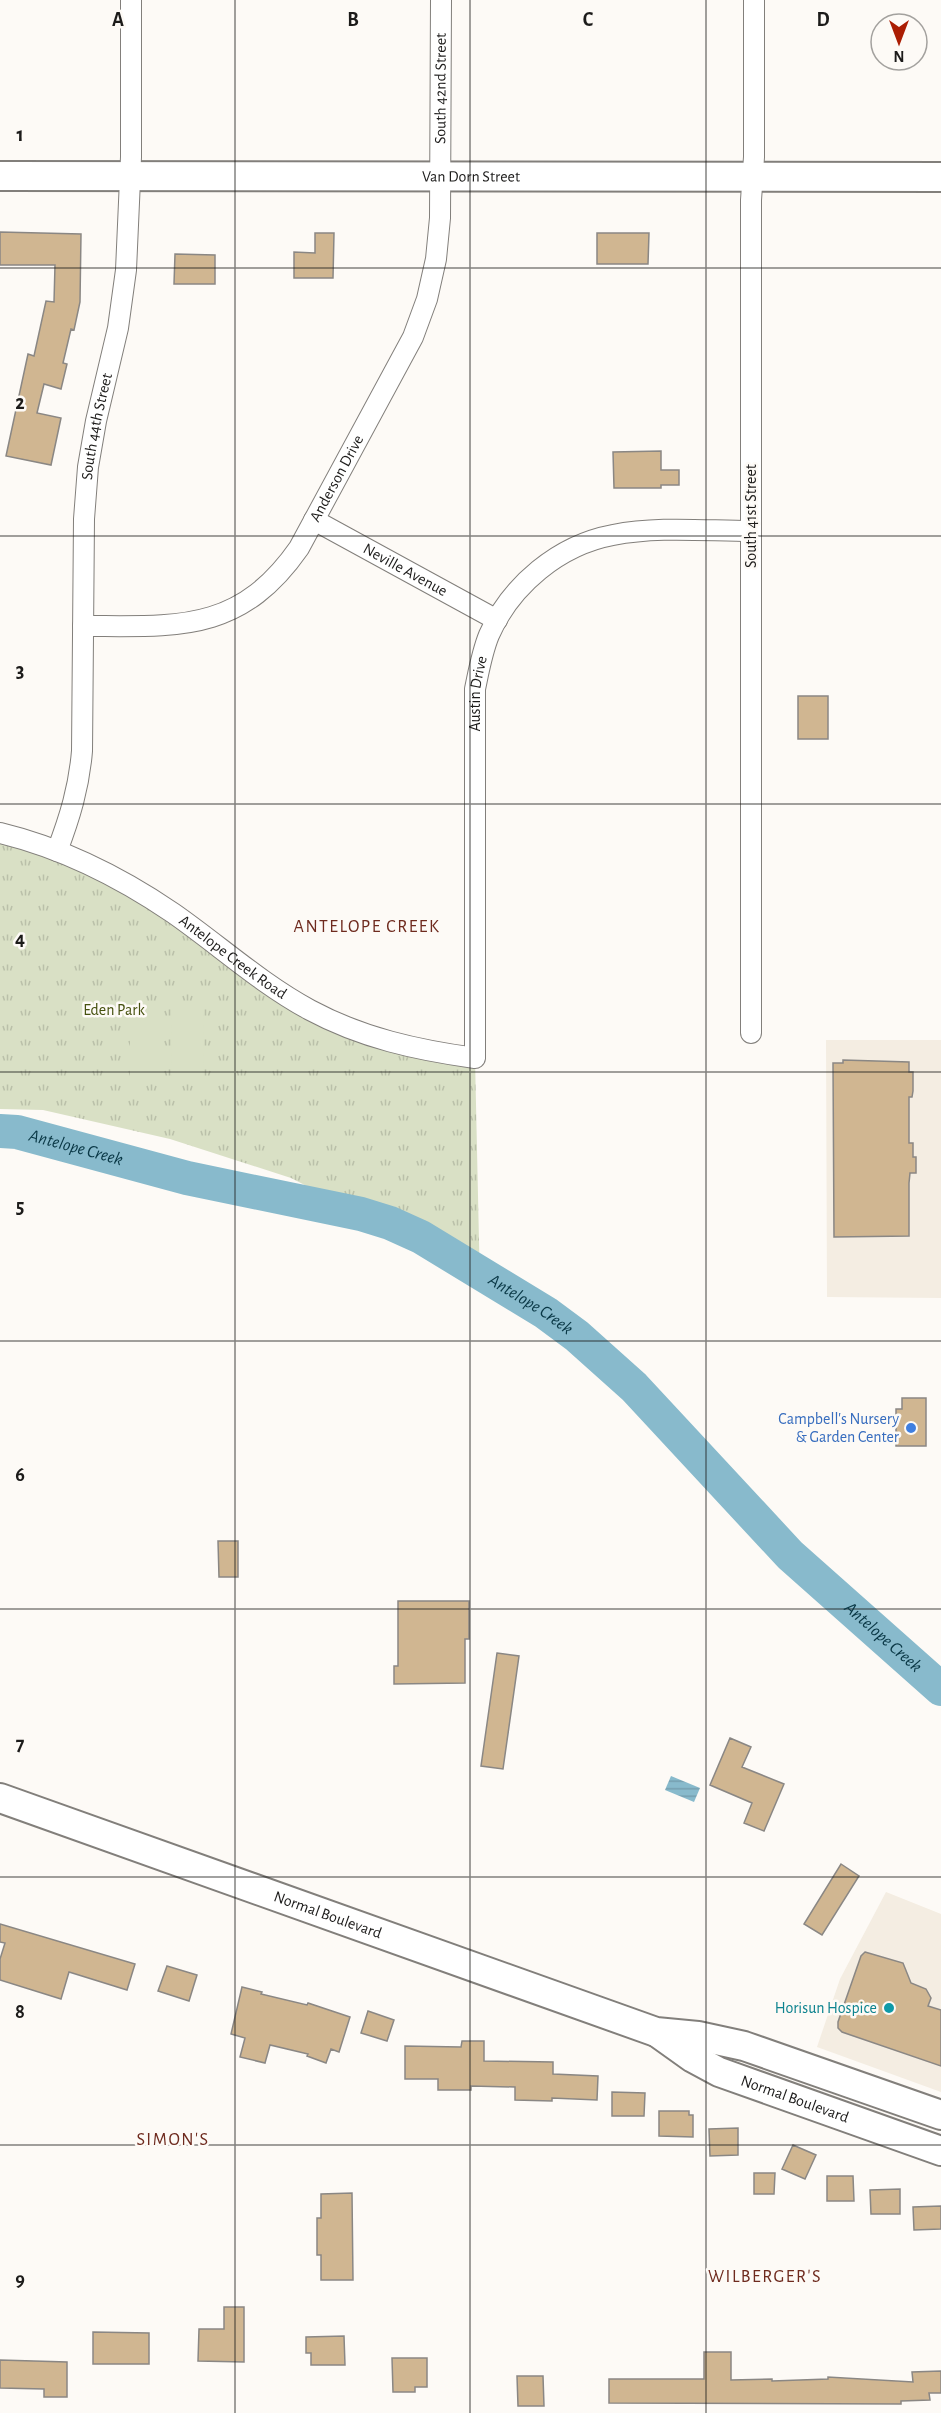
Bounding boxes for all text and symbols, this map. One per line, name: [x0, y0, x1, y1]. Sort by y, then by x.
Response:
text: A: [112, 10, 124, 30]
text: B: [347, 10, 359, 30]
text: C: [583, 10, 594, 30]
text: D: [816, 10, 830, 30]
north arrow: [869, 12, 929, 72]
street label: South 42nd Street: [432, 33, 449, 144]
text: N: [893, 48, 905, 64]
text: 1: [16, 125, 24, 145]
street label: Van Dorn Street: [422, 168, 520, 185]
street label: South 44th Street: [79, 371, 115, 480]
text: 2: [15, 393, 25, 413]
street label: Anderson Drive: [307, 432, 366, 524]
street label: South 41st Street: [743, 464, 759, 568]
street label: Neville Avenue: [360, 540, 450, 599]
street label: Austin Drive: [467, 654, 490, 732]
text: 3: [16, 661, 24, 681]
street label: Antelope Creek Road: [176, 912, 289, 1002]
district label: ANTELOPE CREEK: [294, 918, 440, 936]
text: 4: [15, 929, 25, 949]
park label: Eden Park: [83, 1002, 145, 1018]
water label: Antelope Creek: [26, 1126, 125, 1169]
text: 5: [16, 1197, 24, 1217]
water label: Antelope Creek: [484, 1271, 576, 1339]
place label: Campbell's Nursery & Garden Center: [778, 1411, 900, 1445]
marker: Campbell's Nursery & Garden Center: [904, 1421, 918, 1435]
text: 6: [15, 1465, 25, 1485]
water label: Antelope Creek: [840, 1598, 925, 1676]
text: 7: [16, 1734, 25, 1754]
street label: Normal Boulevard: [272, 1888, 384, 1941]
place label: Horisun Hospice: [775, 2000, 877, 2016]
marker: Horisun Hospice: [882, 2001, 896, 2015]
text: 8: [15, 2002, 25, 2022]
street label: Normal Boulevard: [739, 2072, 851, 2126]
district label: SIMON'S: [136, 2131, 210, 2149]
district label: WILBERGER'S: [708, 2268, 822, 2286]
text: 9: [15, 2270, 25, 2290]

